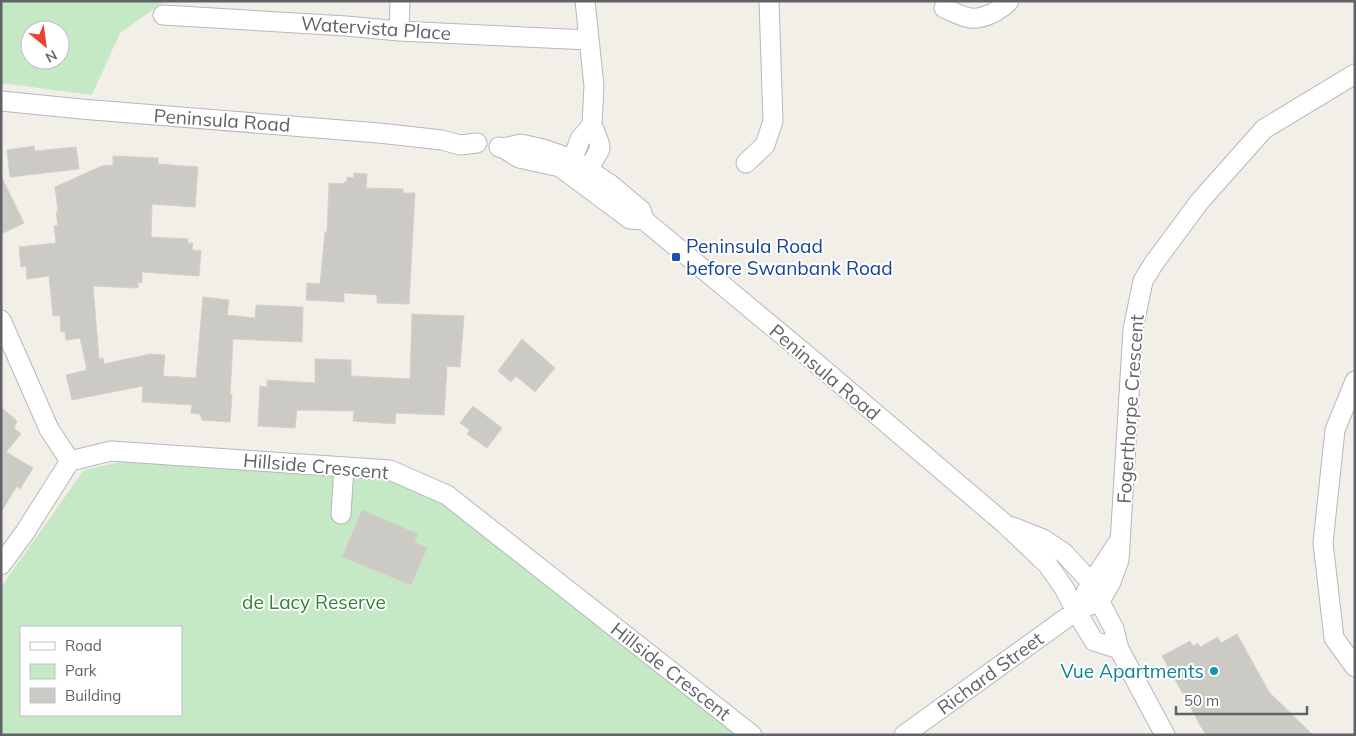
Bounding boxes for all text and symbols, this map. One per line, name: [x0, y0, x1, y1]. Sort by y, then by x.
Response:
street label: Watervista Place: [300, 11, 452, 45]
north arrow: [20, 20, 70, 70]
text: N: [42, 46, 60, 67]
street label: Peninsula Road: [153, 103, 291, 137]
place label: Peninsula Road before Swanbank Road: [686, 234, 893, 280]
marker: Peninsula Road before Swanbank Road: [670, 251, 682, 263]
street label: Fogerthorpe Crescent: [1111, 313, 1149, 504]
street label: Peninsula Road: [765, 319, 885, 425]
street label: Hillside Crescent: [242, 448, 390, 484]
park label: de Lacy Reserve: [242, 590, 386, 614]
street label: Hillside Crescent: [606, 617, 736, 725]
legend: [20, 626, 182, 716]
street label: Richard Street: [932, 626, 1048, 720]
text: Road: [65, 636, 102, 655]
place label: Vue Apartments: [1060, 659, 1204, 683]
text: Park: [65, 661, 97, 680]
marker: Vue Apartments: [1208, 665, 1220, 677]
scale bar: [1176, 684, 1307, 716]
text: Building: [65, 686, 121, 705]
text: 50 m: [1184, 691, 1219, 710]

